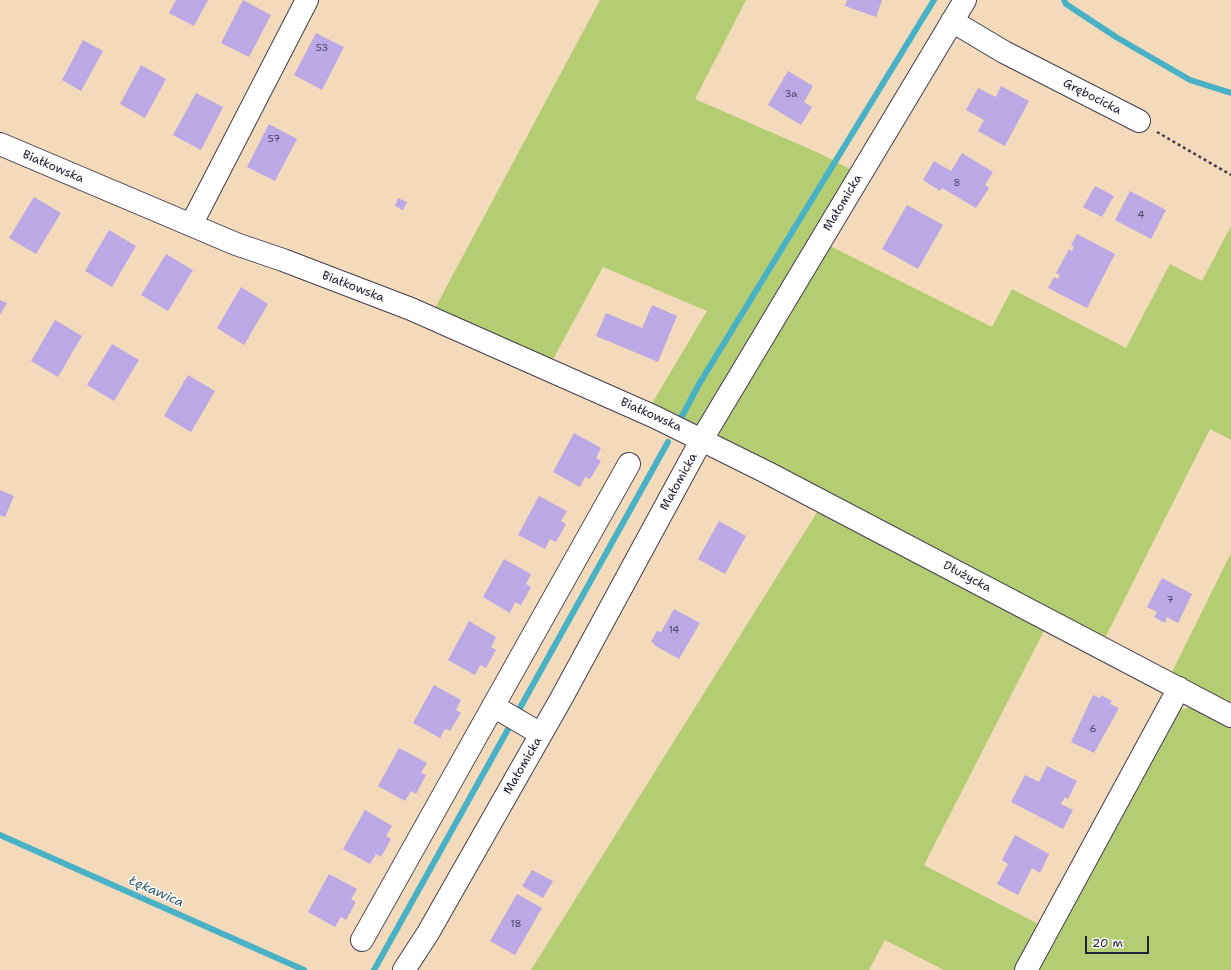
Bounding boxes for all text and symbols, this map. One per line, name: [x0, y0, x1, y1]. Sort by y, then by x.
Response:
house number: 53: [316, 42, 328, 54]
street label: Grębocicka: [1060, 76, 1124, 118]
house number: 3a: [784, 88, 798, 100]
house number: 57: [268, 133, 280, 145]
street label: Białkowska: [20, 148, 86, 186]
street label: Małomicka: [820, 172, 866, 234]
house number: 8: [954, 177, 960, 189]
house number: 4: [1138, 209, 1144, 221]
street label: Białkowska: [320, 269, 386, 305]
street label: Białkowska: [618, 395, 684, 435]
street label: Małomicka: [657, 451, 701, 513]
street label: Dłużycka: [940, 558, 994, 596]
house number: 7: [1167, 594, 1173, 606]
house number: 14: [669, 624, 679, 636]
house number: 6: [1090, 723, 1096, 735]
street label: Małomicka: [501, 735, 545, 797]
water label: Łękawica: [126, 873, 186, 911]
house number: 18: [510, 918, 522, 930]
scale bar: [1087, 928, 1151, 954]
text: 20 m: [1092, 935, 1123, 951]

